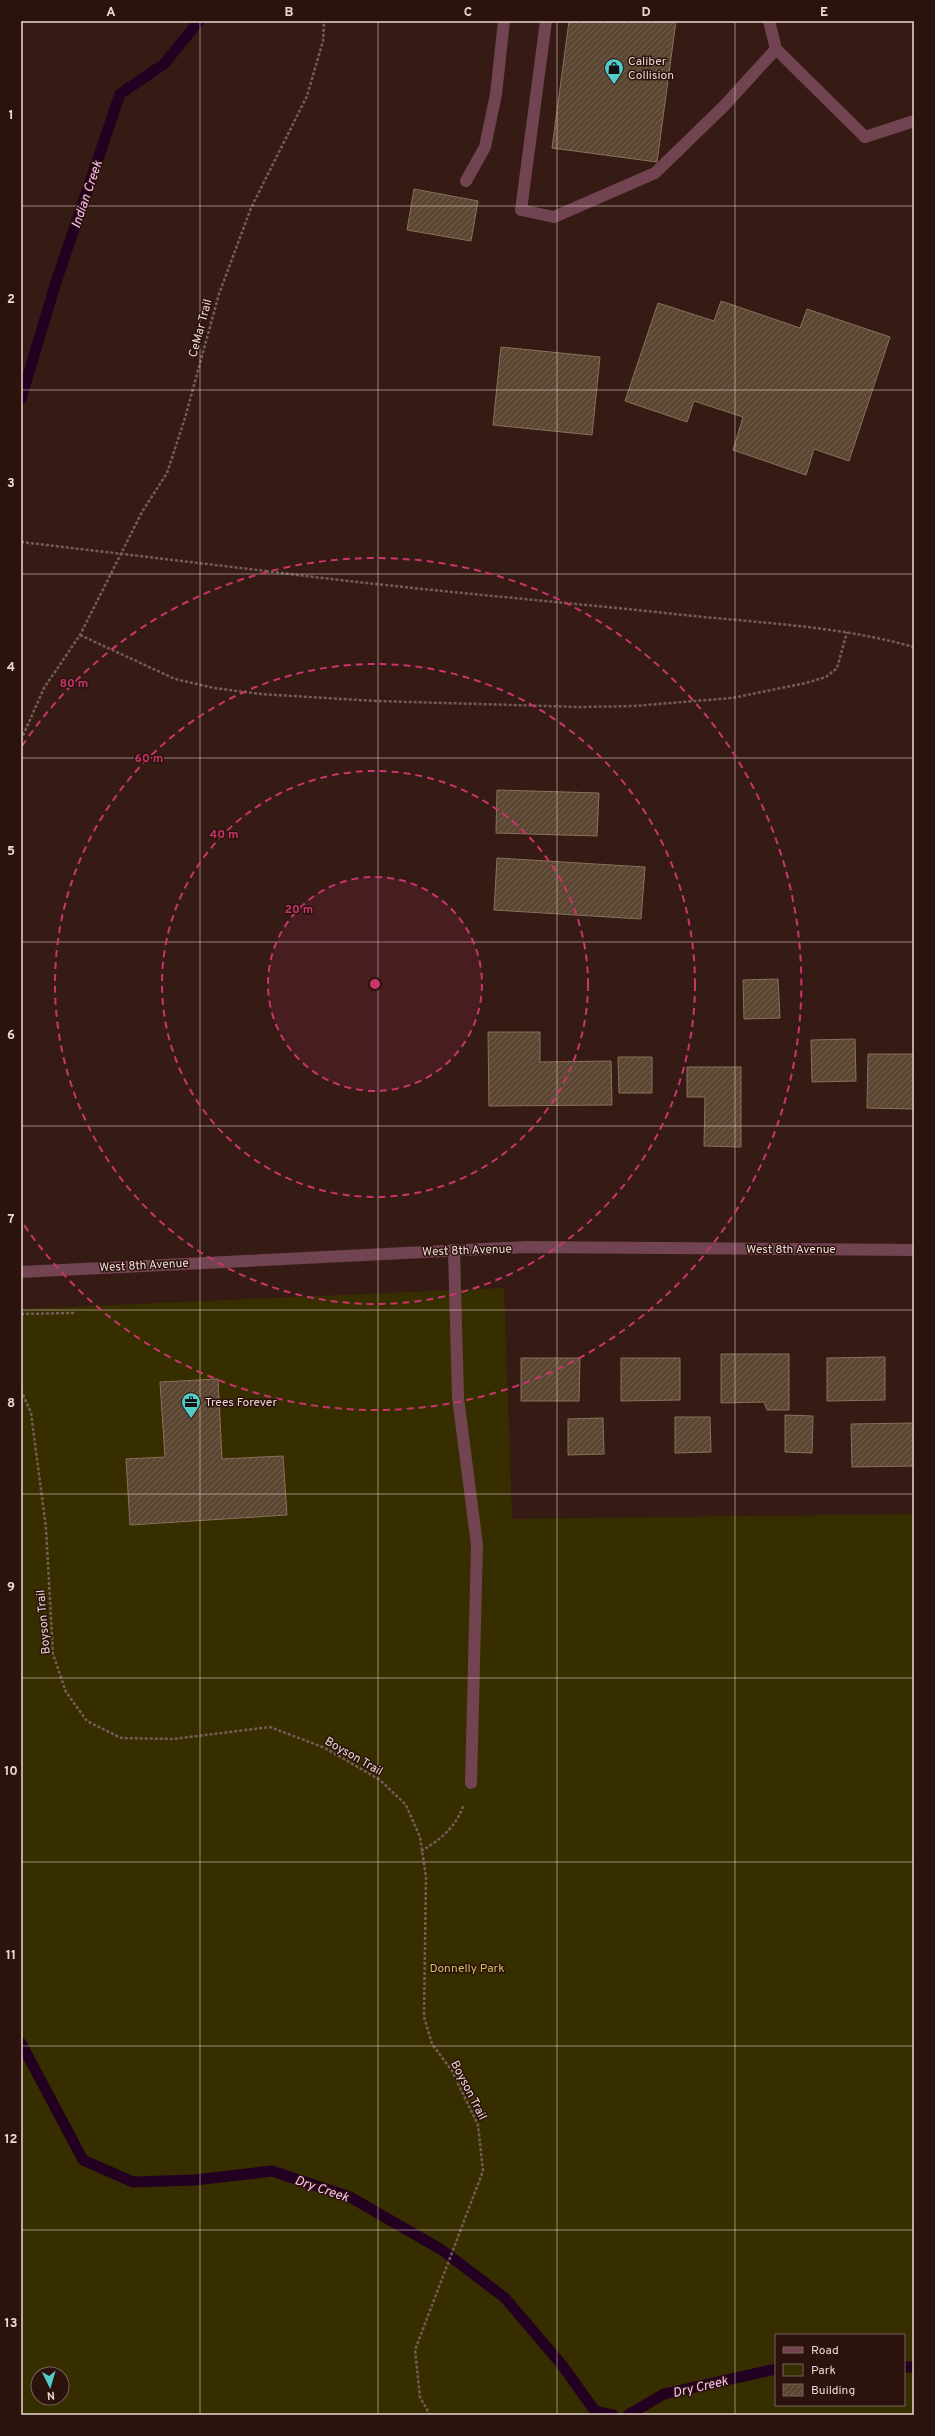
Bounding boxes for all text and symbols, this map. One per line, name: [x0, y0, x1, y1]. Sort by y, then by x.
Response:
text: A: [106, 5, 116, 21]
text: B: [285, 5, 294, 21]
text: C: [464, 5, 472, 21]
text: D: [641, 5, 651, 21]
text: E: [820, 5, 828, 21]
place label: Caliber Collision: [628, 54, 674, 84]
shop icon: Caliber Collision: [603, 57, 625, 85]
text: 1: [8, 108, 14, 124]
water label: Indian Creek: [69, 158, 107, 231]
text: 2: [7, 292, 15, 308]
street label: CeMar Trail: [185, 297, 216, 359]
text: 3: [7, 476, 15, 492]
text: 4: [7, 660, 15, 676]
text: 80 m: [60, 676, 88, 692]
text: 60 m: [135, 751, 163, 767]
text: 40 m: [209, 827, 239, 843]
text: 5: [7, 844, 15, 860]
text: 20 m: [285, 902, 313, 918]
centre of rings: [368, 977, 382, 991]
text: 6: [7, 1028, 15, 1044]
text: 7: [8, 1212, 15, 1228]
street label: West 8th Avenue: [422, 1241, 512, 1261]
street label: West 8th Avenue: [746, 1242, 836, 1258]
street label: West 8th Avenue: [99, 1256, 189, 1276]
office icon: Trees Forever: [180, 1391, 202, 1419]
place label: Trees Forever: [205, 1395, 277, 1411]
text: 8: [7, 1396, 15, 1412]
text: 9: [7, 1580, 15, 1596]
street label: Boyson Trail: [33, 1589, 55, 1655]
street label: Boyson Trail: [321, 1734, 386, 1780]
text: 10: [4, 1764, 18, 1780]
text: 11: [6, 1948, 16, 1964]
park label: Donnelly Park: [429, 1961, 505, 1977]
street label: Boyson Trail: [446, 2058, 490, 2123]
text: 12: [4, 2132, 18, 2148]
water label: Dry Creek: [292, 2173, 351, 2207]
text: 13: [5, 2316, 18, 2332]
legend: [775, 2334, 905, 2406]
text: Road: [811, 2343, 839, 2359]
text: Park: [811, 2363, 836, 2379]
north arrow: [30, 2366, 70, 2406]
water label: Dry Creek: [671, 2374, 730, 2402]
text: Building: [811, 2383, 855, 2399]
text: N: [46, 2388, 55, 2402]

